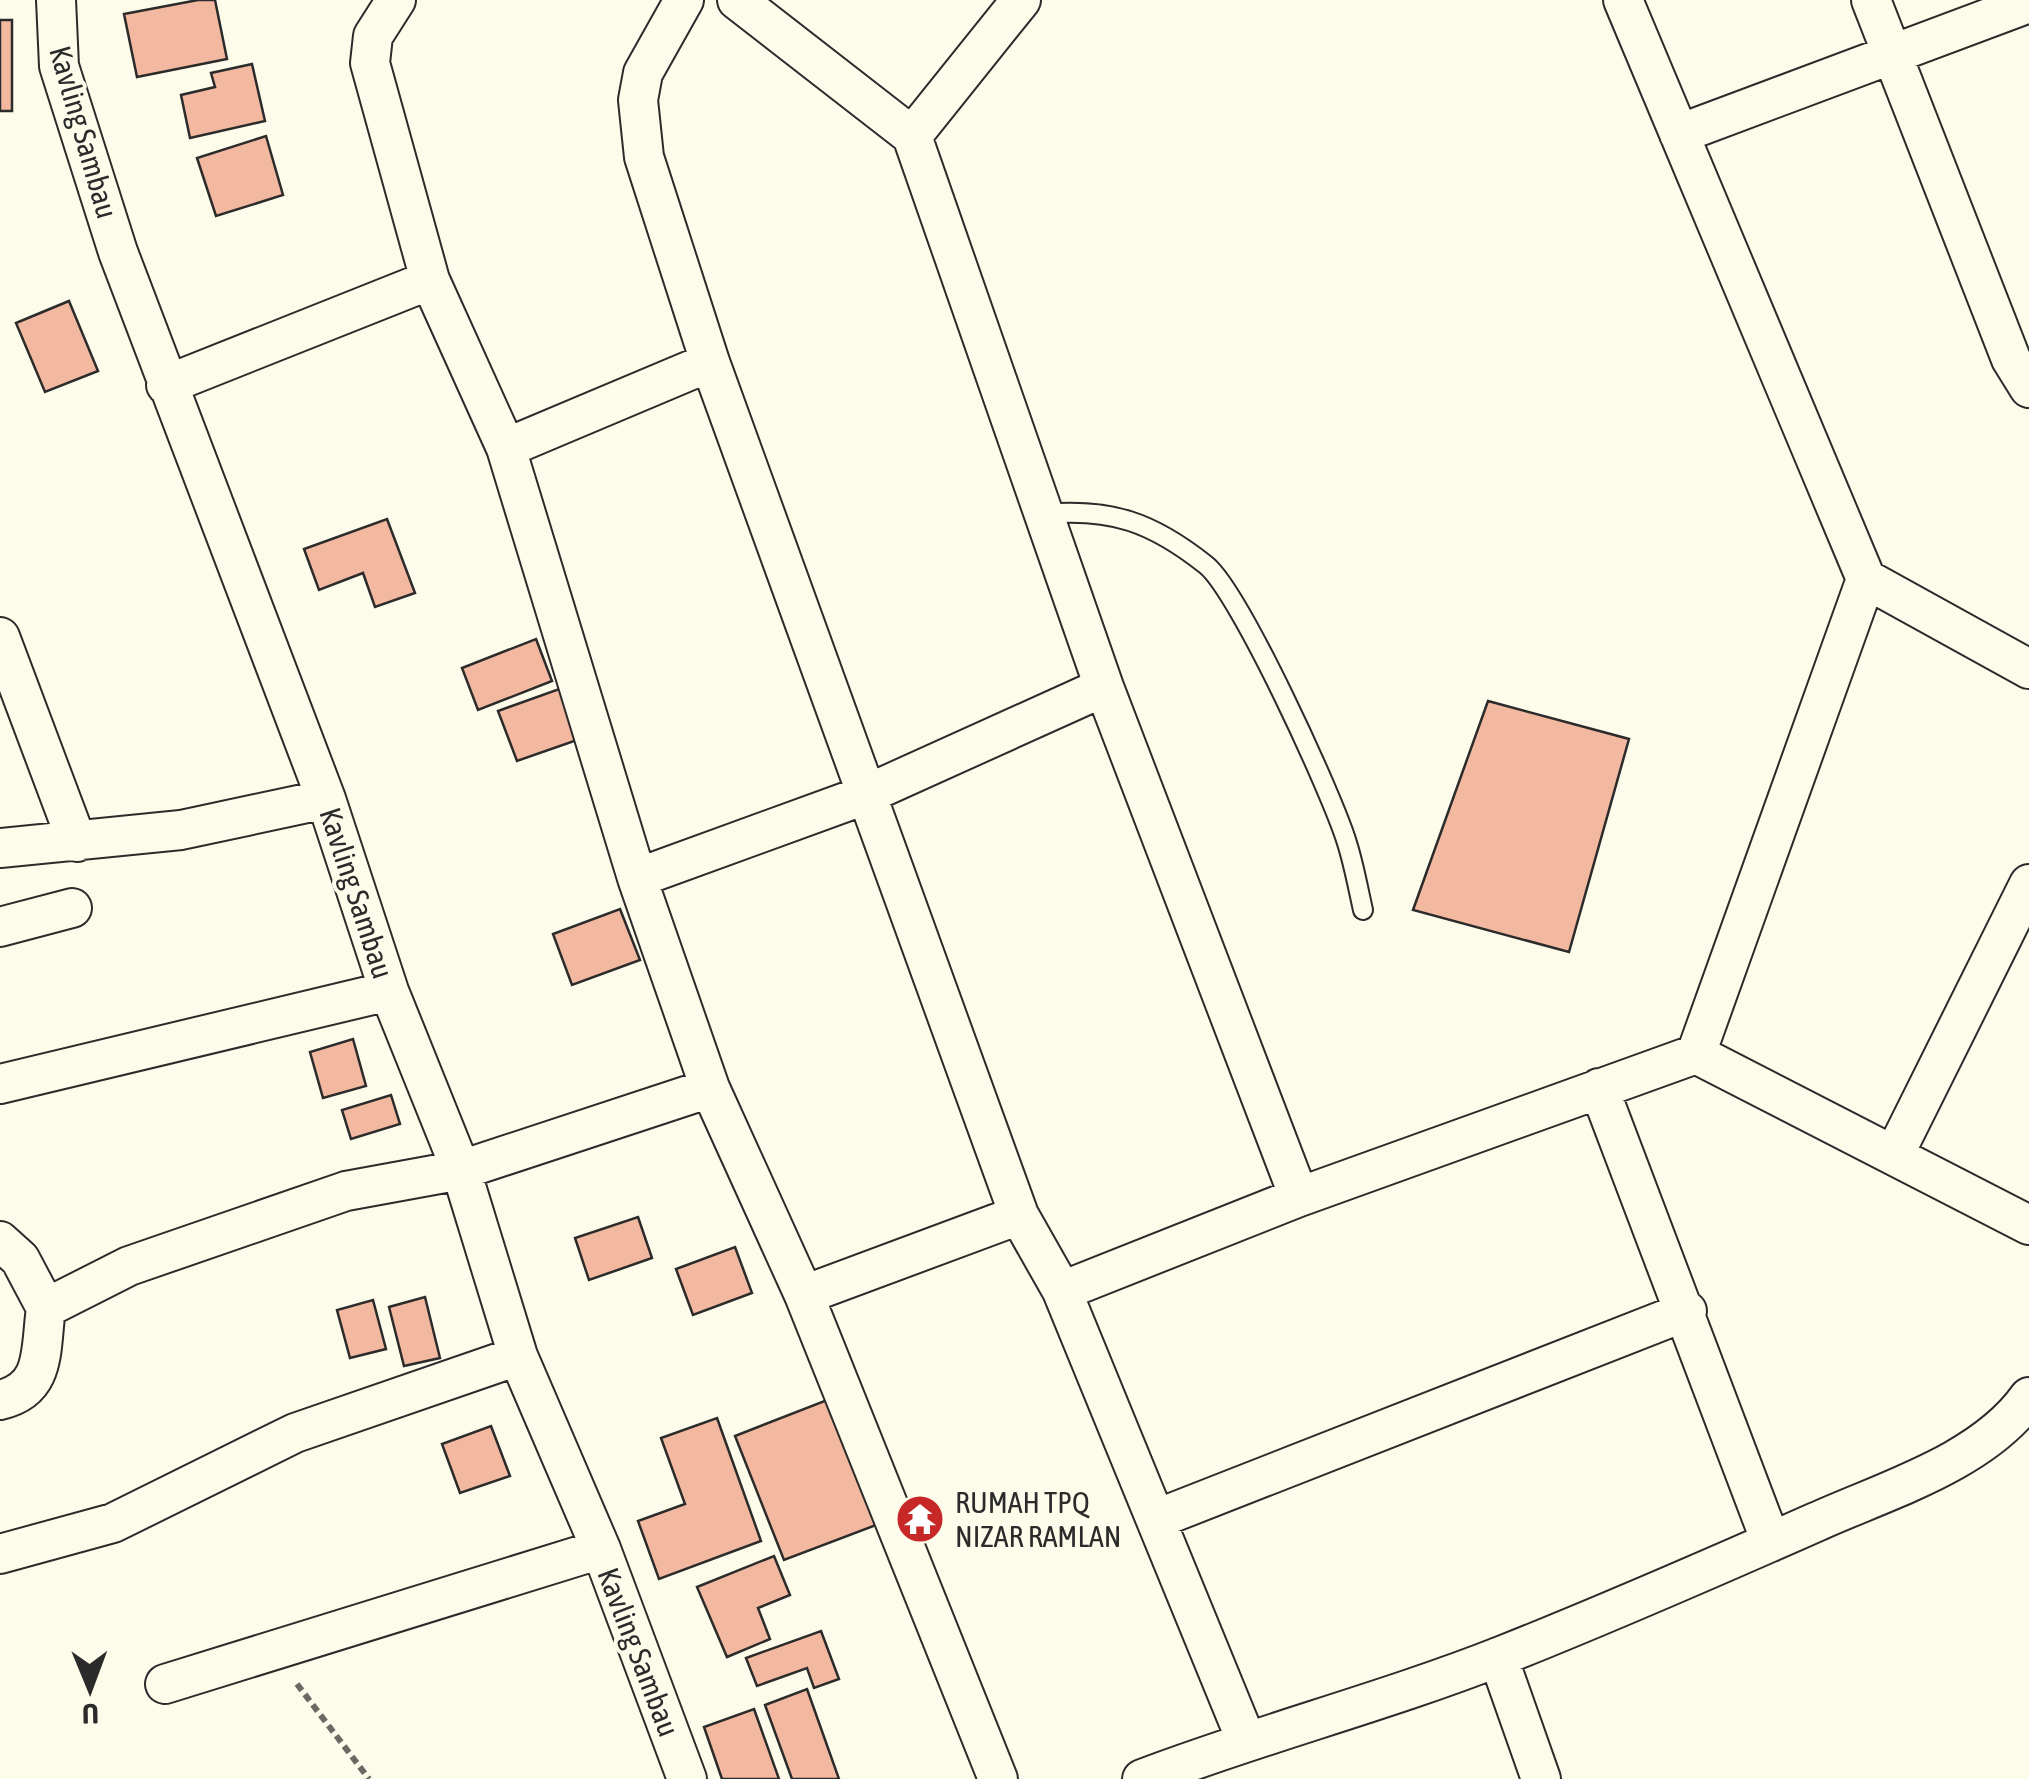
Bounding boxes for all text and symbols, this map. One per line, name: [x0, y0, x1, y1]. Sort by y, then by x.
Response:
street label: Kavling Sambau: [43, 42, 125, 222]
street label: Kavling Sambau: [313, 803, 401, 983]
place label: RUMAH TPQ NIZAR RAMLAN: [955, 1485, 1121, 1553]
temple icon: RUMAH TPQ NIZAR RAMLAN: [894, 1493, 946, 1545]
street label: Kavling Sambau: [591, 1563, 687, 1741]
north arrow: [40, 1639, 140, 1739]
text: U: [82, 1698, 99, 1730]

